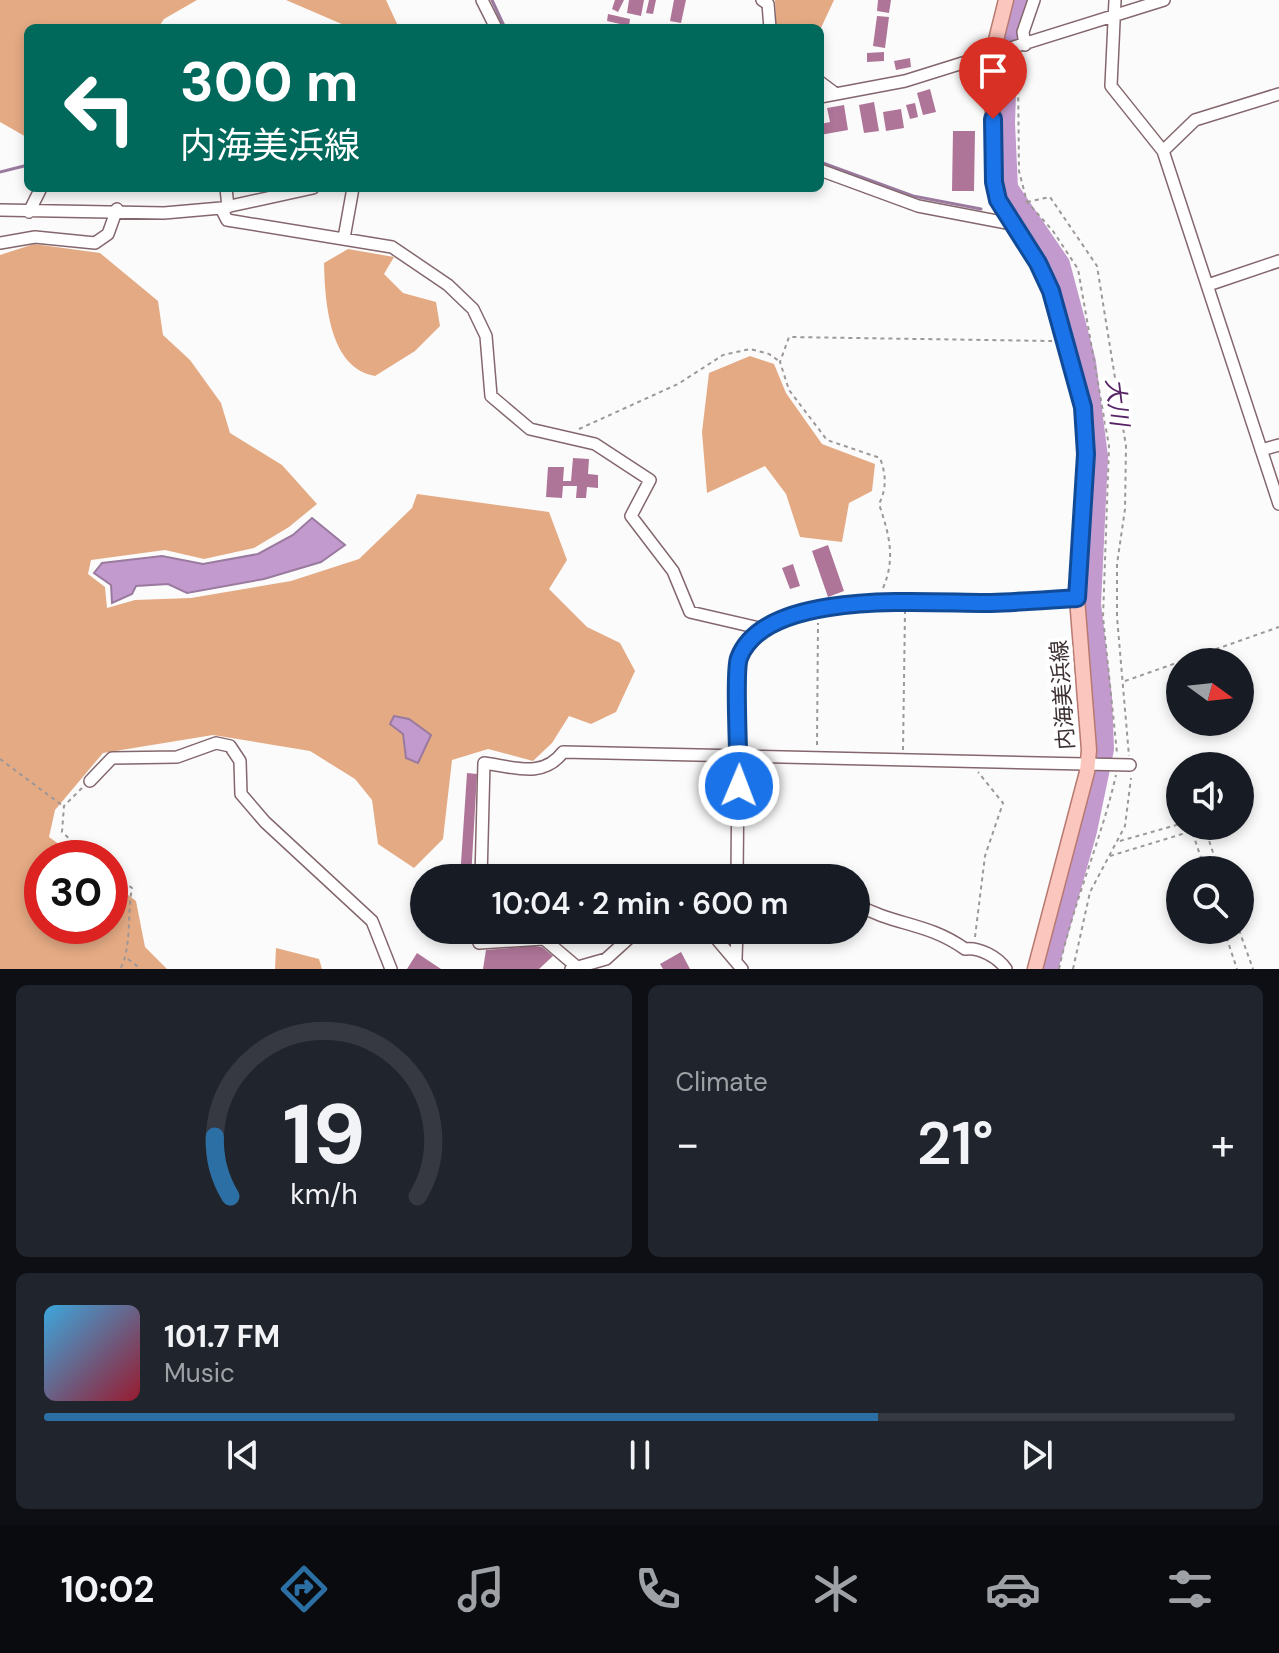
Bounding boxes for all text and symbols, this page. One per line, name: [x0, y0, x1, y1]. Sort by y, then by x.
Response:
pin: [959, 37, 1027, 119]
text: 300 m: [180, 45, 358, 118]
icon: arrive: [971, 49, 1015, 93]
icon: left: [48, 56, 152, 160]
text: 内海美浜線: [180, 122, 360, 169]
water label: 大川: [1099, 376, 1136, 431]
street label: 内海美浜線: [1044, 639, 1081, 751]
north arrow: [1166, 648, 1254, 736]
map controls: [1166, 648, 1254, 944]
position arrow: [697, 744, 781, 828]
button: sound: [1166, 752, 1254, 840]
speed limit sign: 30: [24, 840, 128, 944]
button: search: [1166, 856, 1254, 944]
text: 10:04 · 2 min · 600 m: [492, 884, 788, 923]
text: Climate: [676, 1065, 768, 1099]
text: 19: [282, 1080, 365, 1189]
text: 21°: [917, 1104, 994, 1183]
text: −: [676, 1115, 700, 1173]
text: +: [1211, 1115, 1235, 1173]
text: km/h: [290, 1176, 358, 1213]
text: 101.7 FM: [164, 1317, 280, 1356]
text: Music: [164, 1356, 235, 1390]
icon: previous: [221, 1433, 265, 1477]
icon: pause: [618, 1433, 662, 1477]
icon: next: [1015, 1433, 1059, 1477]
icon: directions: [276, 1561, 332, 1617]
icon: music: [453, 1561, 509, 1617]
icon: phone: [630, 1561, 686, 1617]
icon: climate: [808, 1561, 864, 1617]
icon: car: [985, 1561, 1041, 1617]
icon: filters: [1162, 1561, 1218, 1617]
text: 10:02: [61, 1566, 154, 1613]

